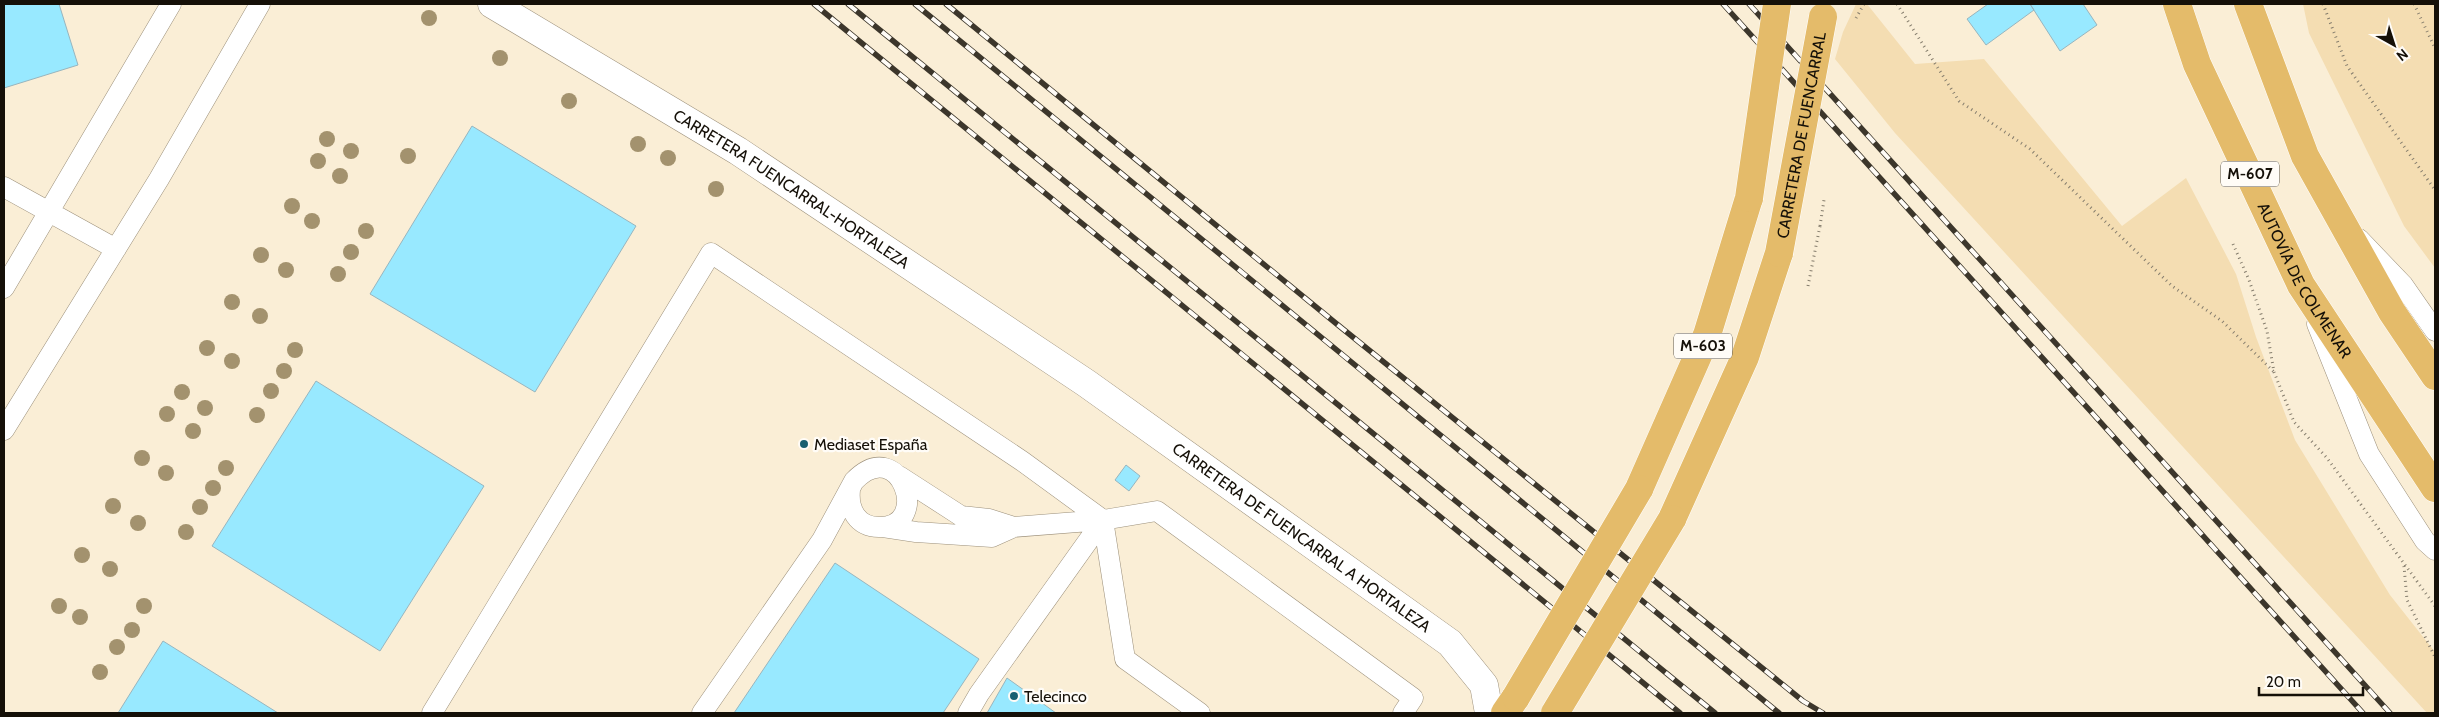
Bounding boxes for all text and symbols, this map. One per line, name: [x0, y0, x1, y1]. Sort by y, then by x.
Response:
north arrow: [2369, 20, 2419, 70]
street label: CARRETERA DE FUENCARRAL: [1772, 30, 1830, 240]
text: N: [2393, 45, 2412, 65]
street label: CARRETERA FUENCARRAL-HORTALEZA: [670, 105, 913, 272]
road number: M-607: [2221, 162, 2279, 186]
street label: AUTOVÍA DE COLMENAR: [2254, 199, 2356, 362]
road number: M-603: [1674, 334, 1732, 358]
place label: Mediaset España: [814, 435, 928, 454]
marker: Mediaset España: [798, 438, 810, 450]
street label: CARRETERA DE FUENCARRAL A HORTALEZA: [1169, 438, 1435, 636]
scale bar: [2259, 664, 2363, 696]
text: 20 m: [2266, 673, 2301, 691]
place label: Telecinco: [1024, 687, 1087, 706]
marker: Telecinco: [1008, 690, 1020, 702]

